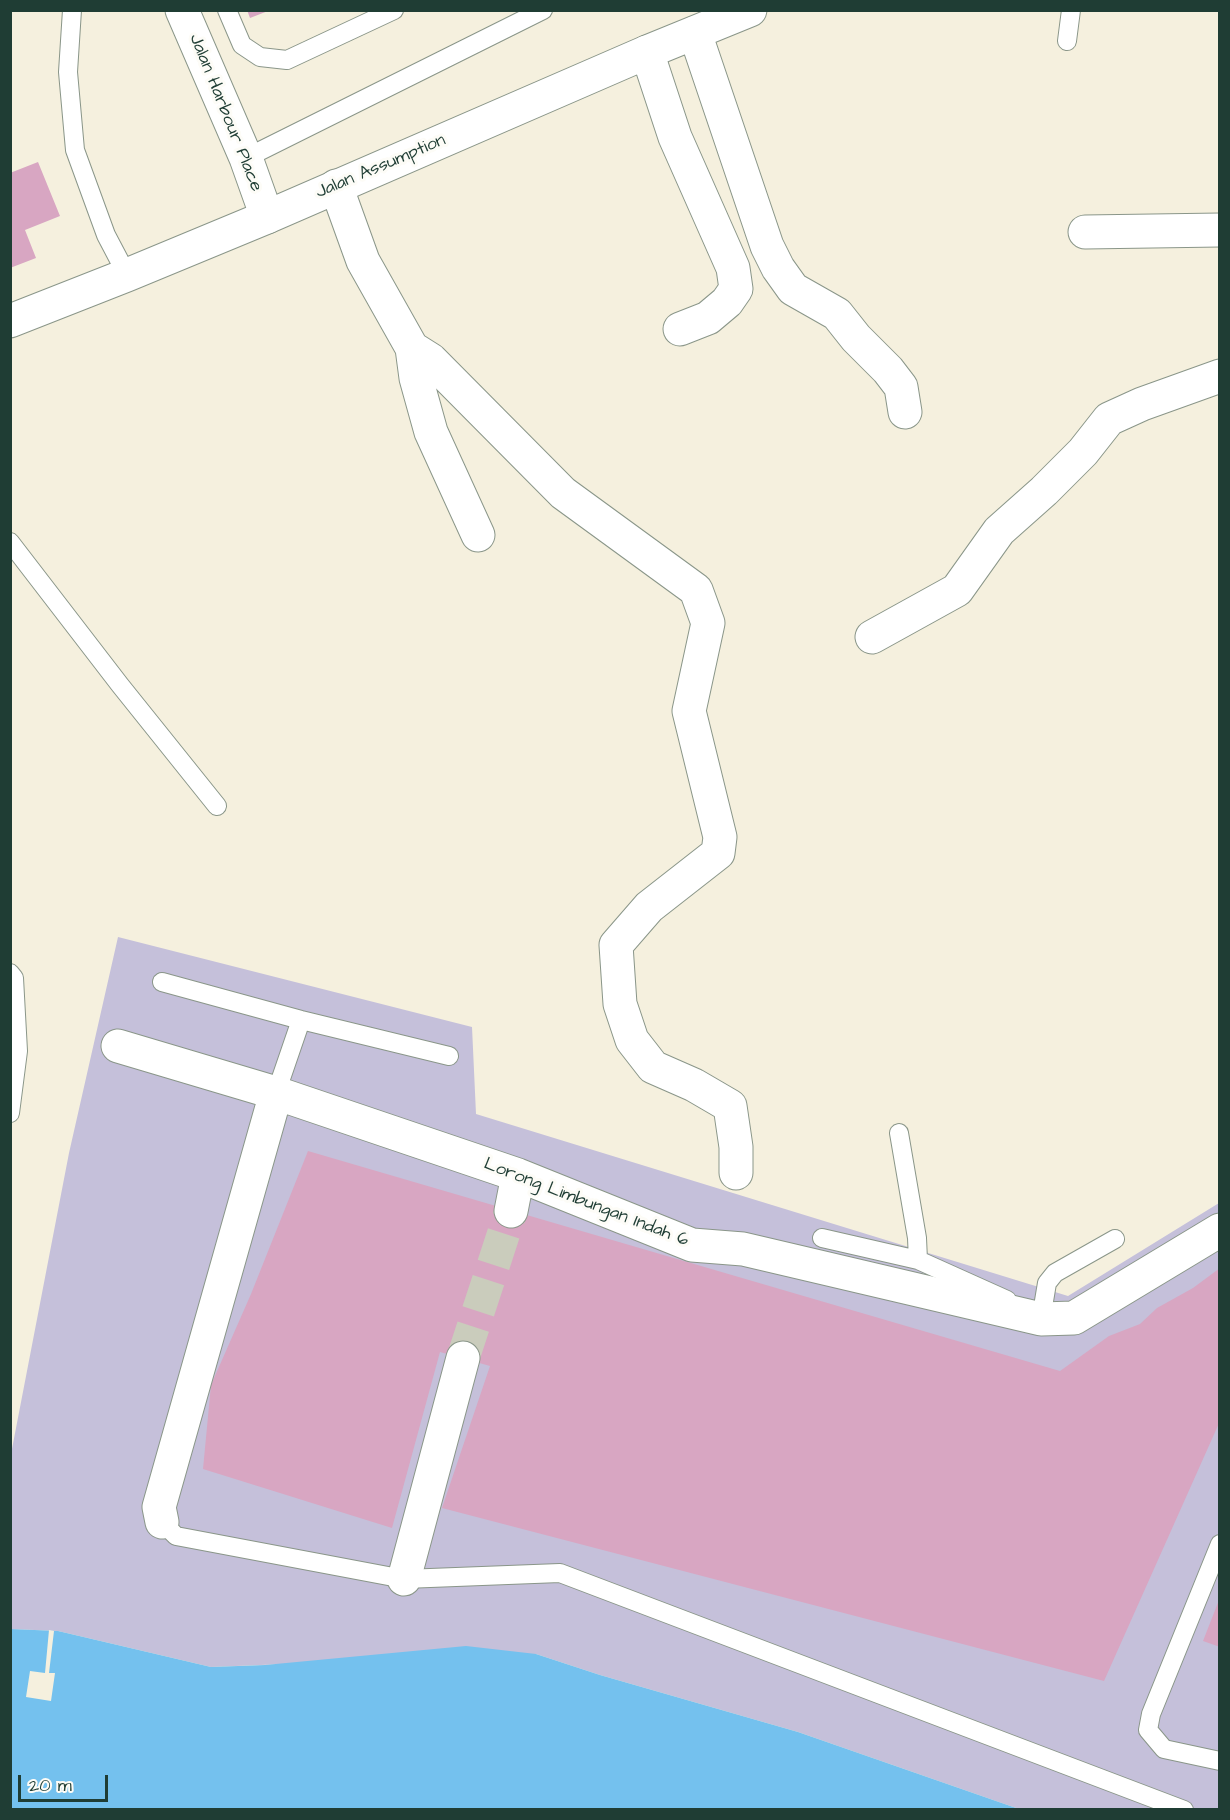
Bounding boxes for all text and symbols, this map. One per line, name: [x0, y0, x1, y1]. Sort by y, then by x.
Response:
street label: Jalan Harbour Place: [184, 31, 266, 195]
street label: Jalan Assumption: [313, 130, 449, 204]
street label: Lorong Limbungan Indah 6: [480, 1154, 692, 1252]
scale bar: [21, 1763, 111, 1801]
text: 20 m: [29, 1773, 72, 1798]

